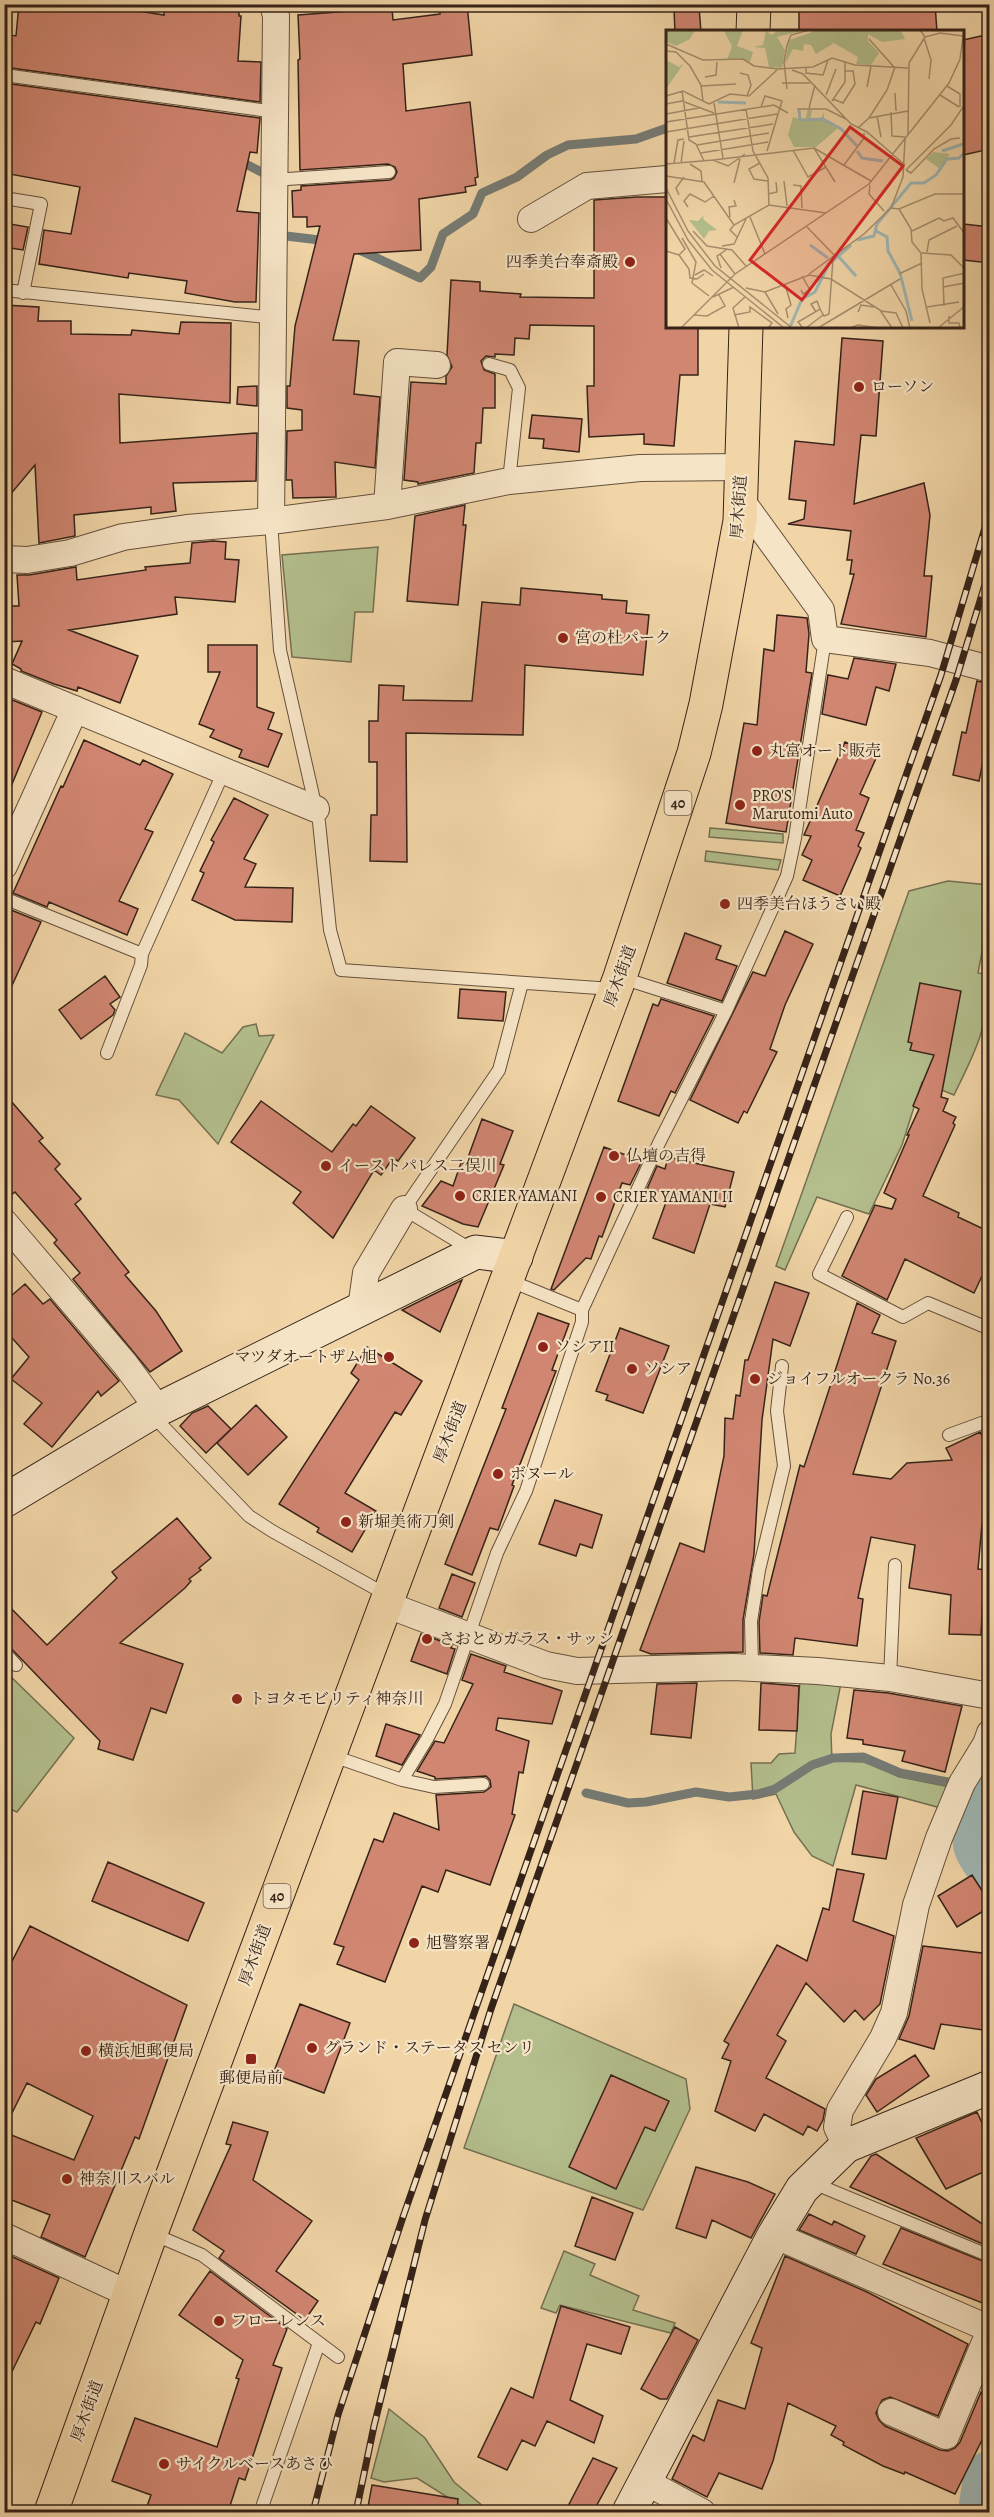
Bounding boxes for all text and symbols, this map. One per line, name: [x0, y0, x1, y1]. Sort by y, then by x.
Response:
inset map: [666, 30, 964, 328]
place label: 四季美台奉斎殿: [506, 251, 618, 273]
marker: 四季美台奉斎殿: [623, 255, 637, 269]
place label: ローソン: [871, 376, 934, 398]
marker: ローソン: [852, 380, 866, 394]
street label: 厚木街道: [726, 474, 752, 540]
place label: 宮の杜パーク: [575, 627, 671, 649]
marker: 宮の杜パーク: [556, 631, 570, 645]
place label: 丸富オート販売: [769, 740, 881, 762]
marker: 丸富オート販売: [750, 744, 764, 758]
place label: PRO'S Marutomi Auto: [752, 785, 853, 825]
road number: 40: [664, 791, 692, 815]
marker: PRO'S Marutomi Auto: [733, 798, 747, 812]
place label: 四季美台ほうさい殿: [737, 893, 881, 915]
marker: 四季美台ほうさい殿: [718, 897, 732, 911]
street label: 厚木街道: [599, 942, 641, 1010]
place label: 仏壇の吉得: [626, 1145, 706, 1167]
marker: 仏壇の吉得: [607, 1149, 621, 1163]
place label: イーストパレス二俣川: [338, 1155, 496, 1177]
marker: イーストパレス二俣川: [319, 1159, 333, 1173]
place label: CRIER YAMANI: [472, 1185, 577, 1207]
place label: CRIER YAMANI II: [613, 1186, 733, 1208]
marker: CRIER YAMANI: [453, 1189, 467, 1203]
marker: CRIER YAMANI II: [594, 1190, 608, 1204]
place label: ソシアII: [555, 1336, 615, 1358]
marker: ソシアII: [536, 1340, 550, 1354]
place label: マツダオートザム旭: [234, 1346, 377, 1368]
marker: マツダオートザム旭: [382, 1350, 396, 1364]
place label: ソシア: [644, 1358, 692, 1380]
marker: ソシア: [625, 1362, 639, 1376]
place label: ジョイフルオークラ No.36: [767, 1368, 950, 1390]
marker: ジョイフルオークラ No.36: [748, 1372, 762, 1386]
street label: 厚木街道: [428, 1398, 472, 1466]
place label: ボヌール: [510, 1463, 574, 1485]
marker: ボヌール: [491, 1467, 505, 1481]
place label: 新堀美術刀剣: [358, 1511, 454, 1533]
marker: 新堀美術刀剣: [339, 1515, 353, 1529]
place label: さおとめガラス・サッシ: [439, 1628, 614, 1650]
marker: さおとめガラス・サッシ: [420, 1632, 434, 1646]
place label: トヨタモビリティ神奈川: [249, 1688, 423, 1710]
marker: トヨタモビリティ神奈川: [230, 1692, 244, 1706]
road number: 40: [264, 1884, 290, 1908]
street label: 厚木街道: [234, 1921, 276, 1989]
place label: 旭警察署: [426, 1932, 490, 1954]
marker: 旭警察署: [407, 1936, 421, 1950]
place label: グランド・ステータス センリ: [324, 2037, 535, 2059]
place label: 横浜旭郵便局: [98, 2040, 194, 2062]
marker: グランド・ステータス センリ: [305, 2041, 319, 2055]
marker: 横浜旭郵便局: [79, 2044, 93, 2058]
marker: 郵便局前: [244, 2052, 258, 2066]
place label: 郵便局前: [219, 2067, 283, 2089]
place label: 神奈川スバル: [79, 2168, 175, 2190]
marker: 神奈川スバル: [60, 2172, 74, 2186]
place label: フローレンス: [231, 2310, 326, 2332]
marker: フローレンス: [212, 2314, 226, 2328]
street label: 厚木街道: [66, 2377, 108, 2445]
place label: サイクルベースあさひ: [176, 2453, 333, 2475]
marker: サイクルベースあさひ: [157, 2457, 171, 2471]

